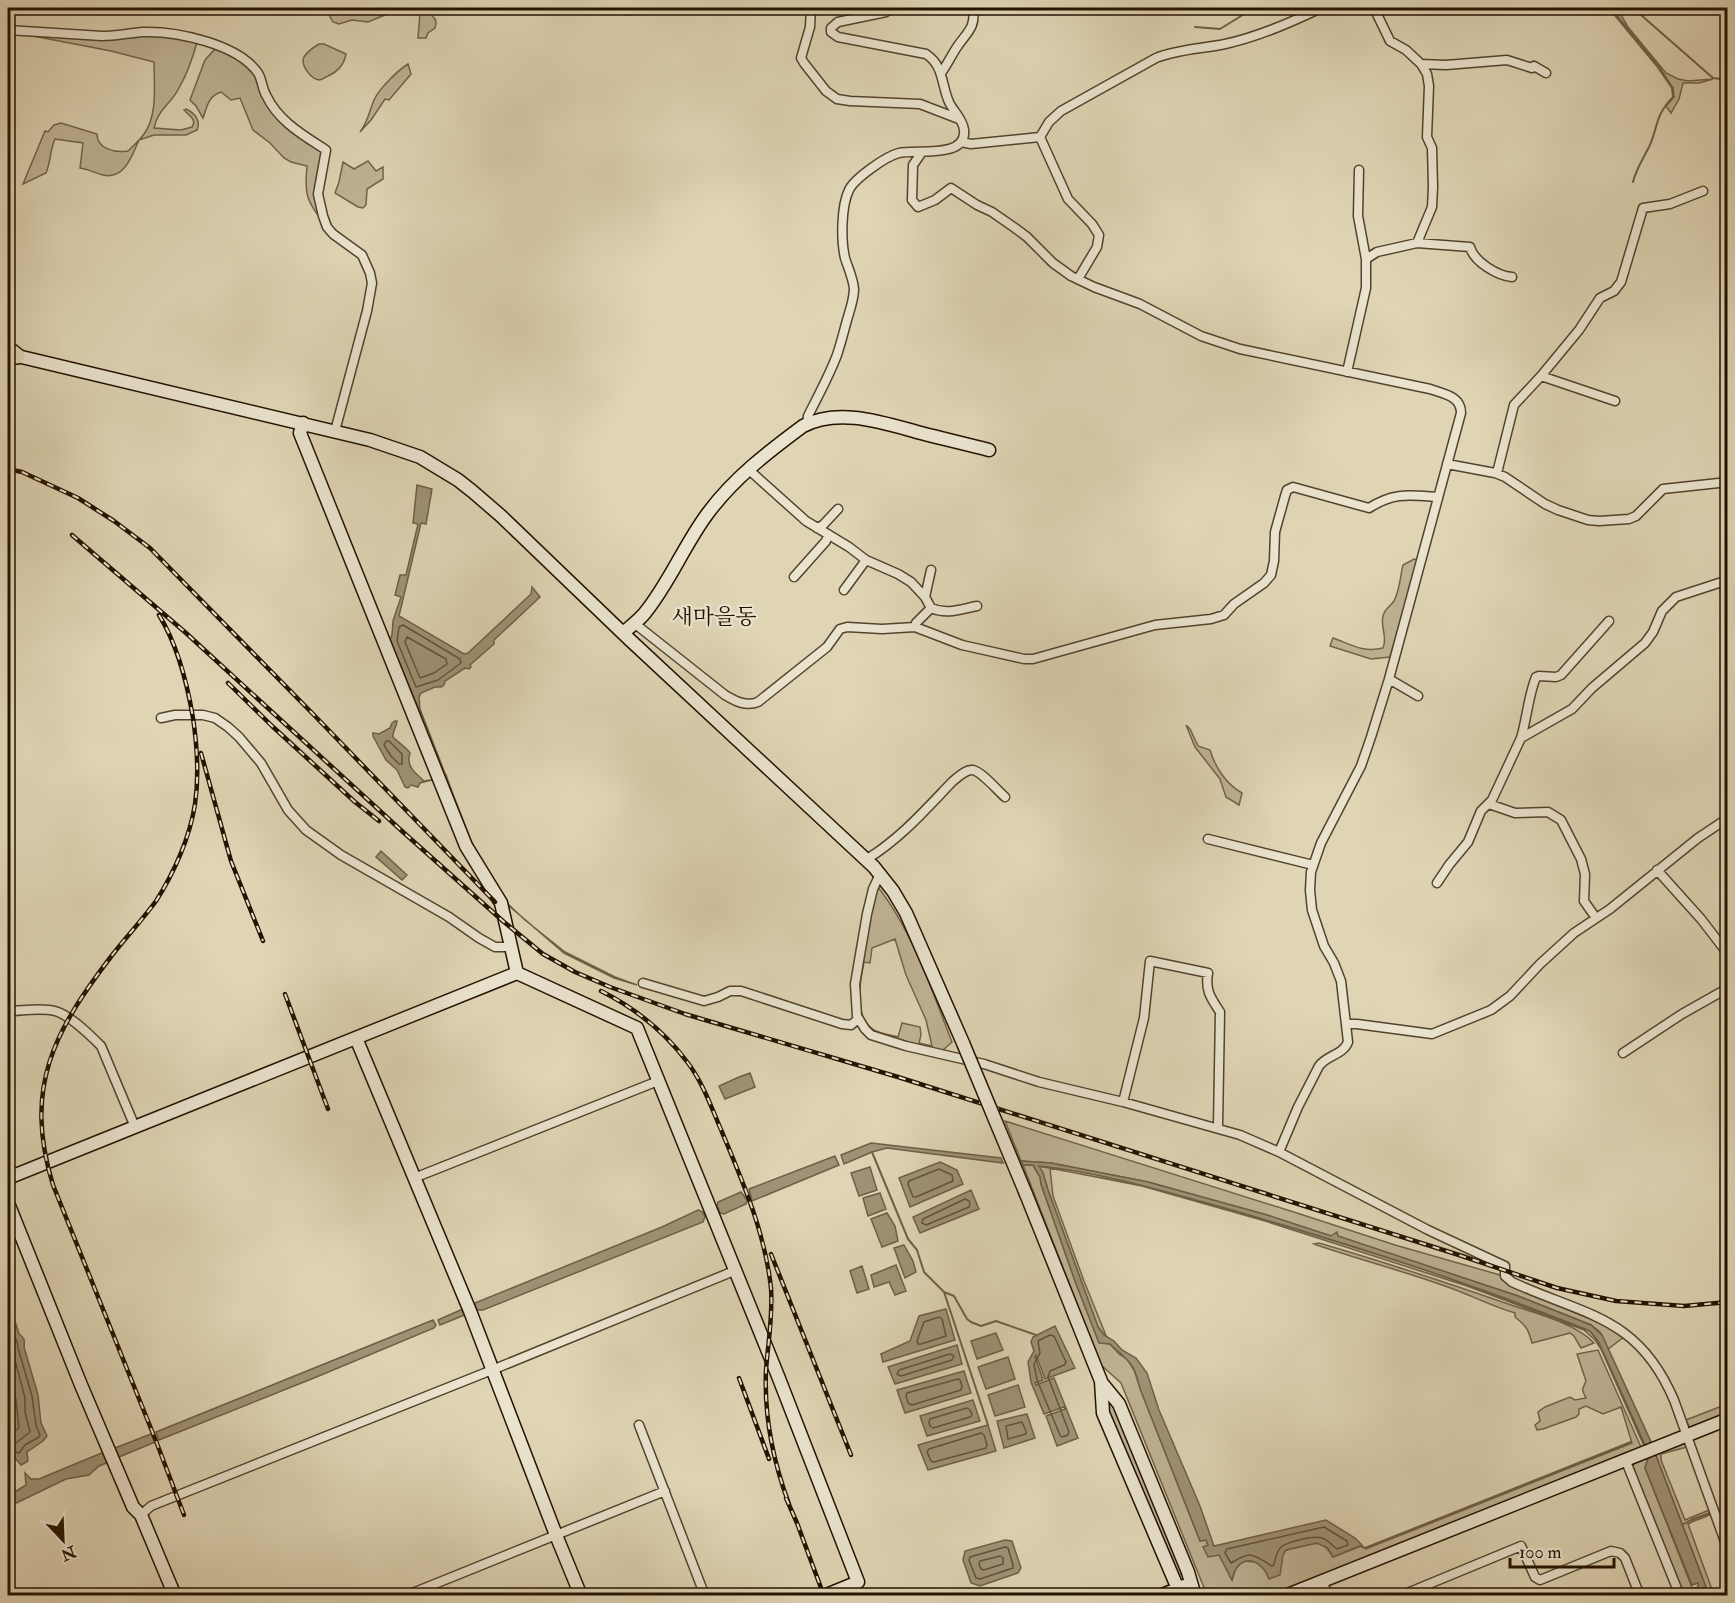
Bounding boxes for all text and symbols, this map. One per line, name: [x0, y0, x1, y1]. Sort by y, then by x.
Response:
district label: 새마을동: [671, 603, 757, 631]
north arrow: [33, 1510, 93, 1570]
scale bar: [1510, 1531, 1614, 1569]
text: N: [57, 1540, 80, 1565]
text: 100 m: [1519, 1541, 1562, 1564]

